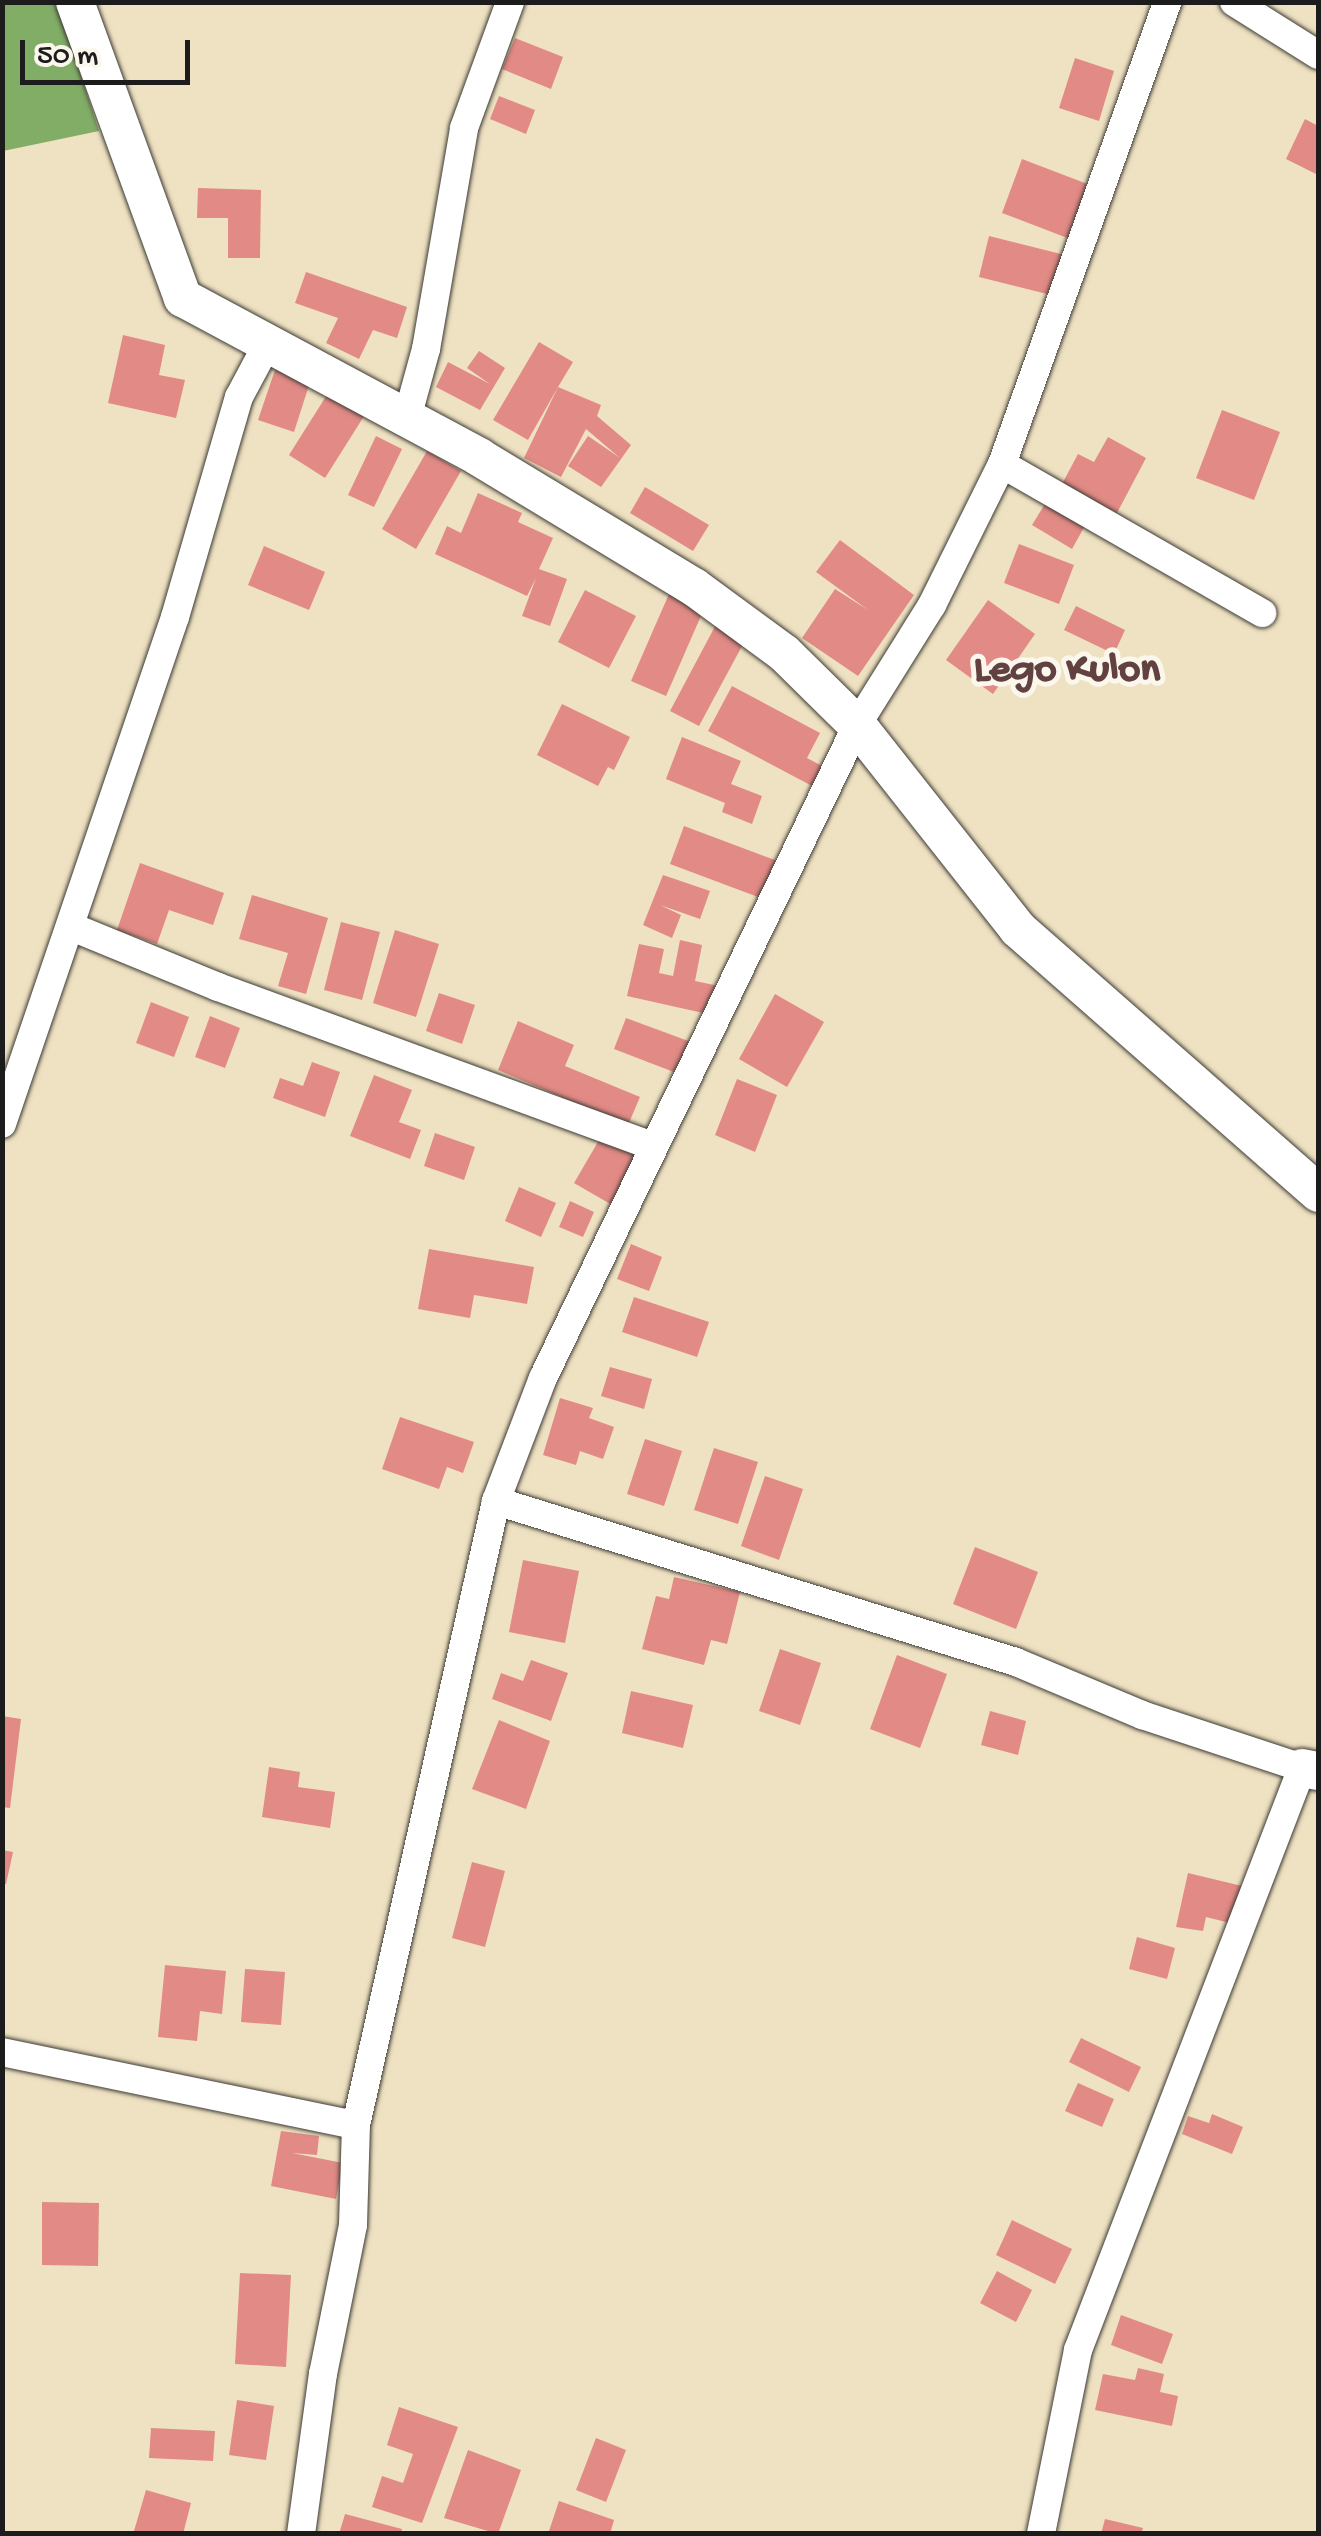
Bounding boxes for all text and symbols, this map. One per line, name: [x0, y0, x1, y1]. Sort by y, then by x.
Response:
scale bar: [25, 20, 195, 82]
text: 50 m: [37, 40, 98, 75]
district label: Lego Kulon: [974, 647, 1160, 697]

